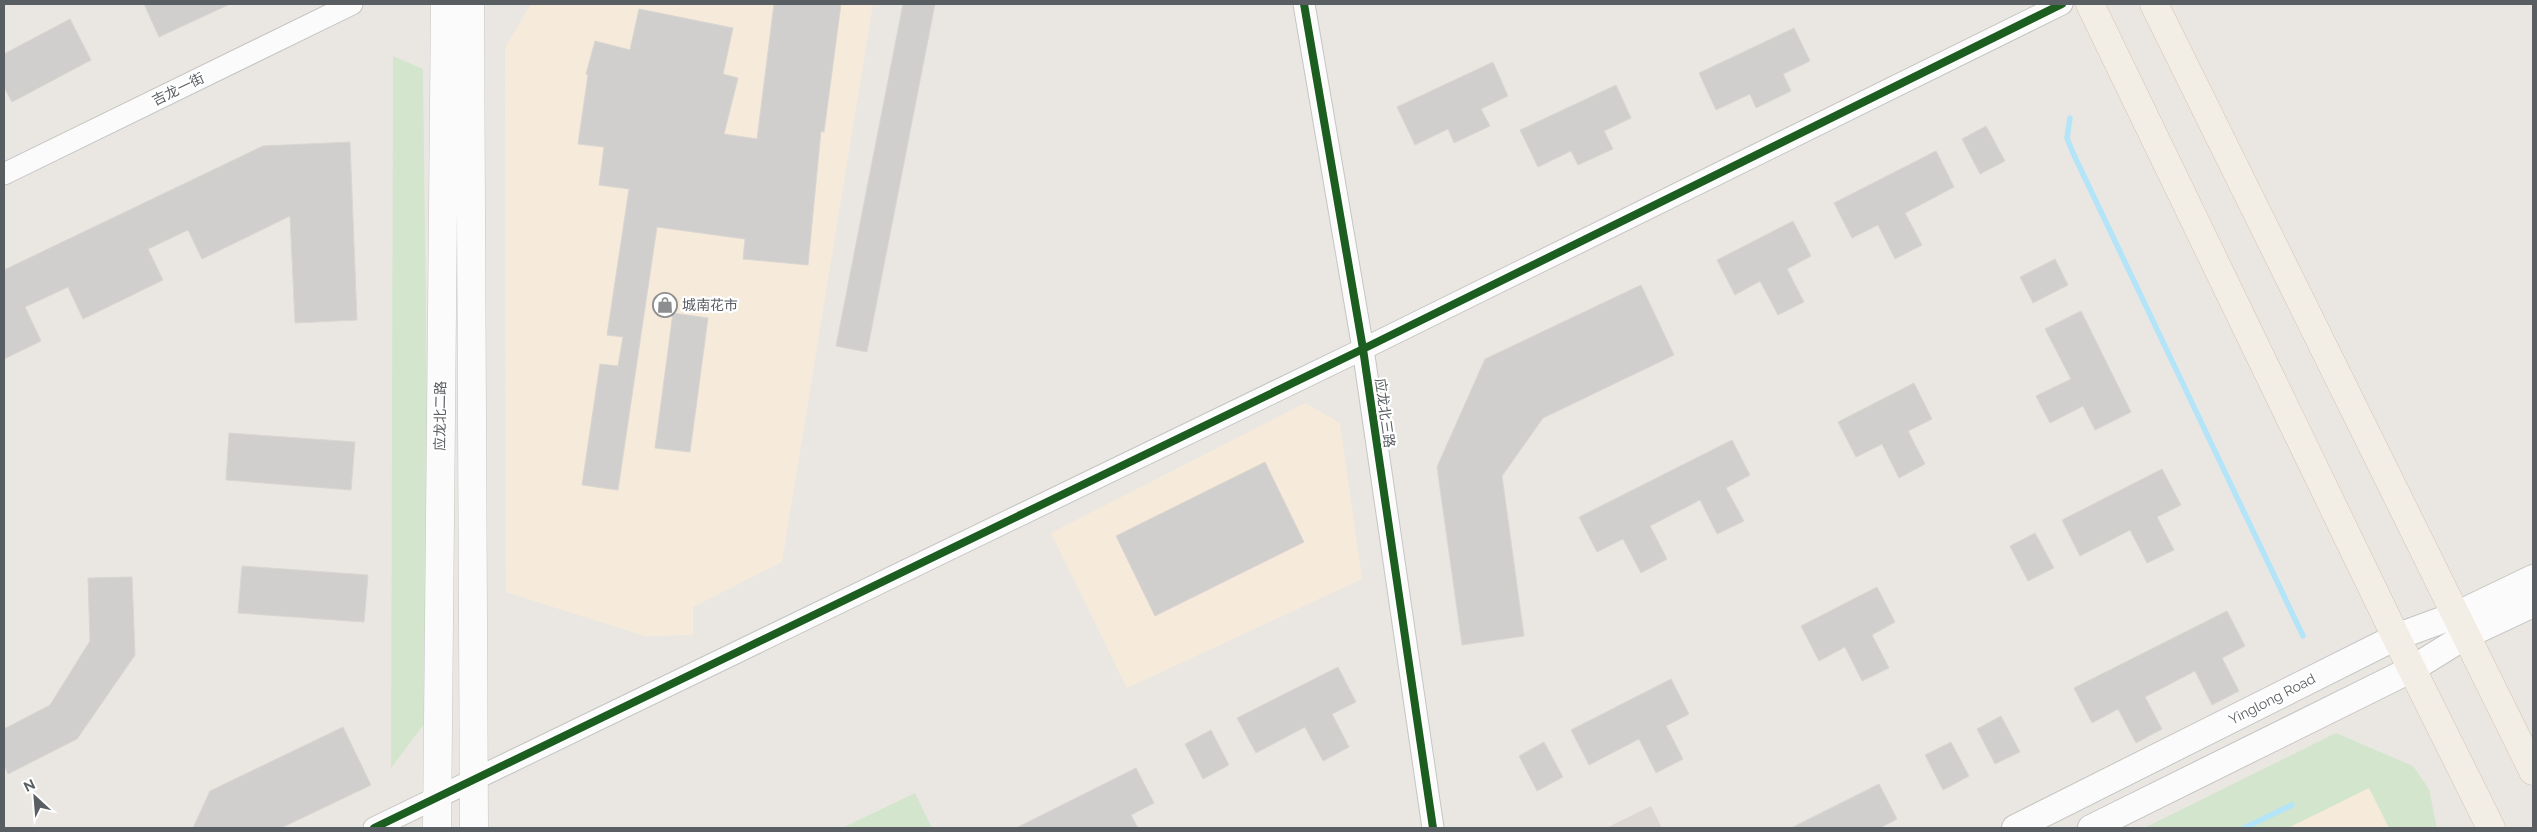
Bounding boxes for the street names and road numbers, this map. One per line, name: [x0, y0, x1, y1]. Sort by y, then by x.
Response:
street label: 吉龙一街: [149, 70, 207, 108]
street label: 应龙北三路: [1372, 377, 1398, 449]
street label: 应龙北二路: [431, 381, 449, 451]
street label: Yinglong Road: [2226, 670, 2318, 728]

